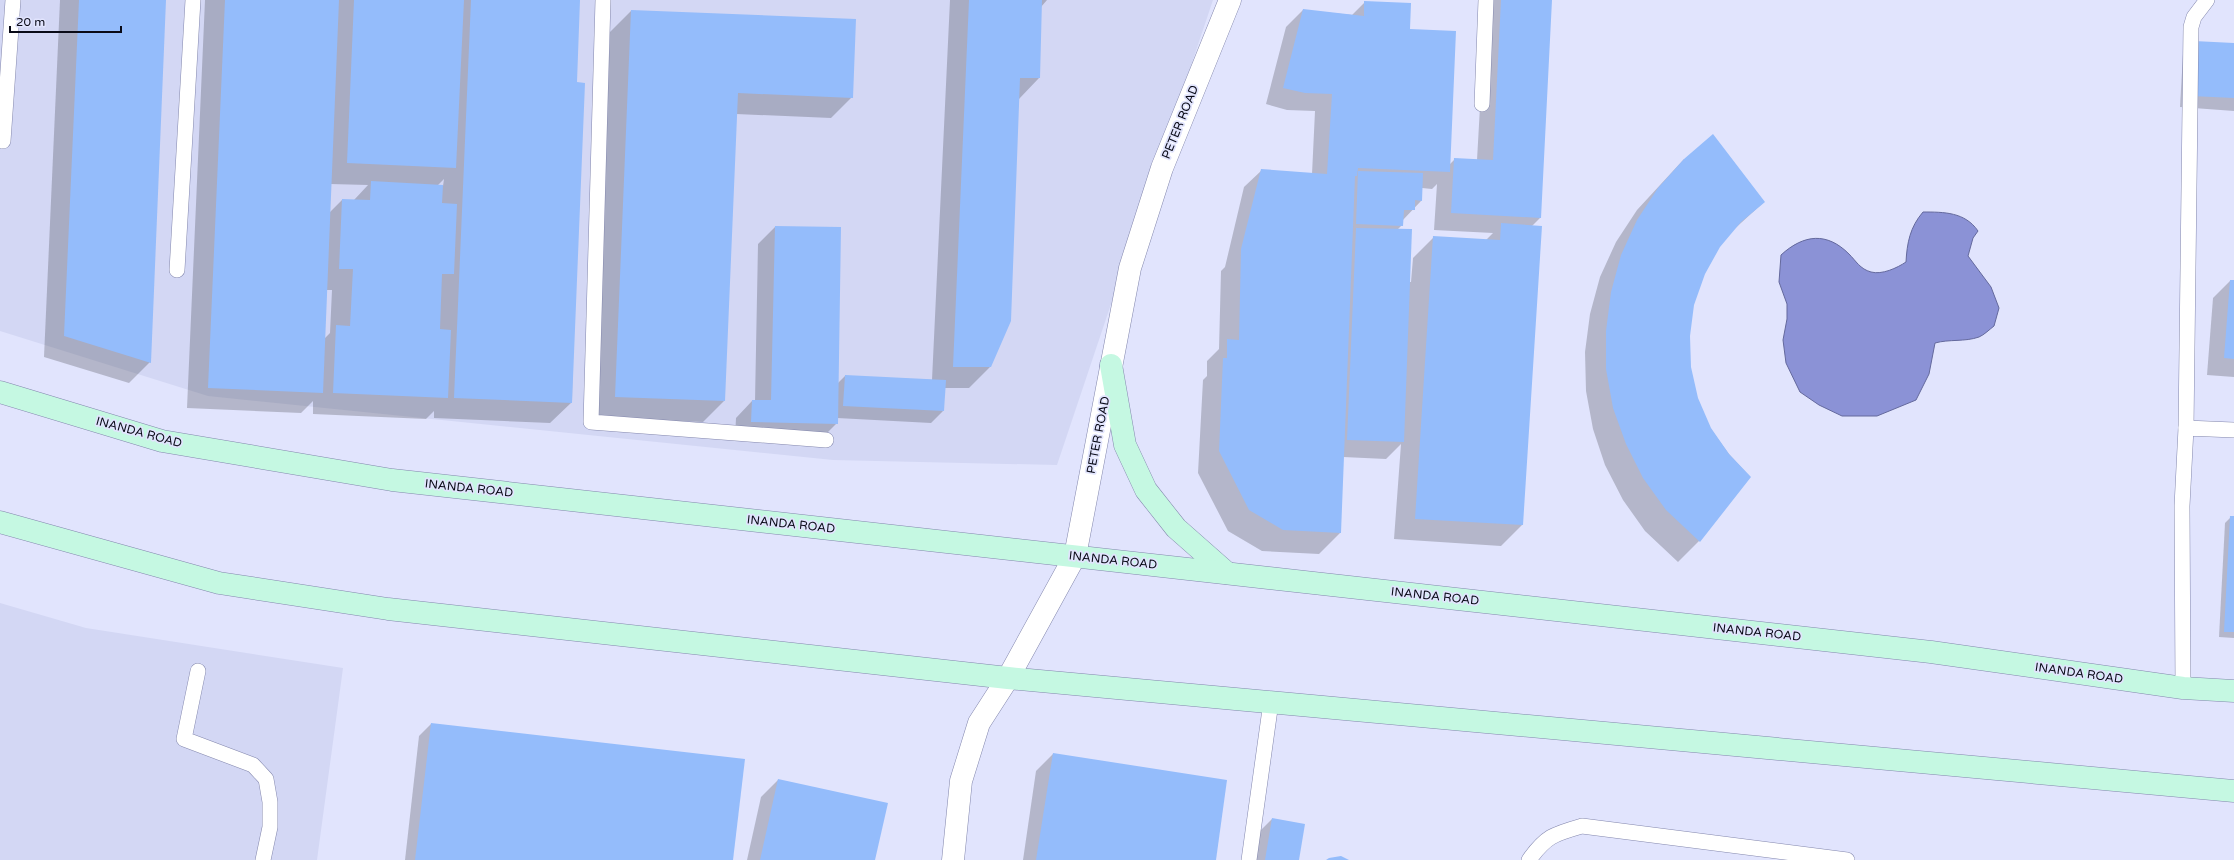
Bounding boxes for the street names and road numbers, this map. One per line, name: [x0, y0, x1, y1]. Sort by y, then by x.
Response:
street label: PETER ROAD: [1159, 83, 1201, 161]
street label: PETER ROAD: [1084, 395, 1112, 475]
street label: INANDA ROAD: [94, 414, 184, 450]
street label: INANDA ROAD: [424, 476, 514, 500]
street label: INANDA ROAD: [746, 512, 836, 536]
street label: INANDA ROAD: [1068, 548, 1158, 572]
street label: INANDA ROAD: [1390, 584, 1480, 608]
street label: INANDA ROAD: [1712, 620, 1802, 644]
street label: INANDA ROAD: [2034, 660, 2124, 686]

